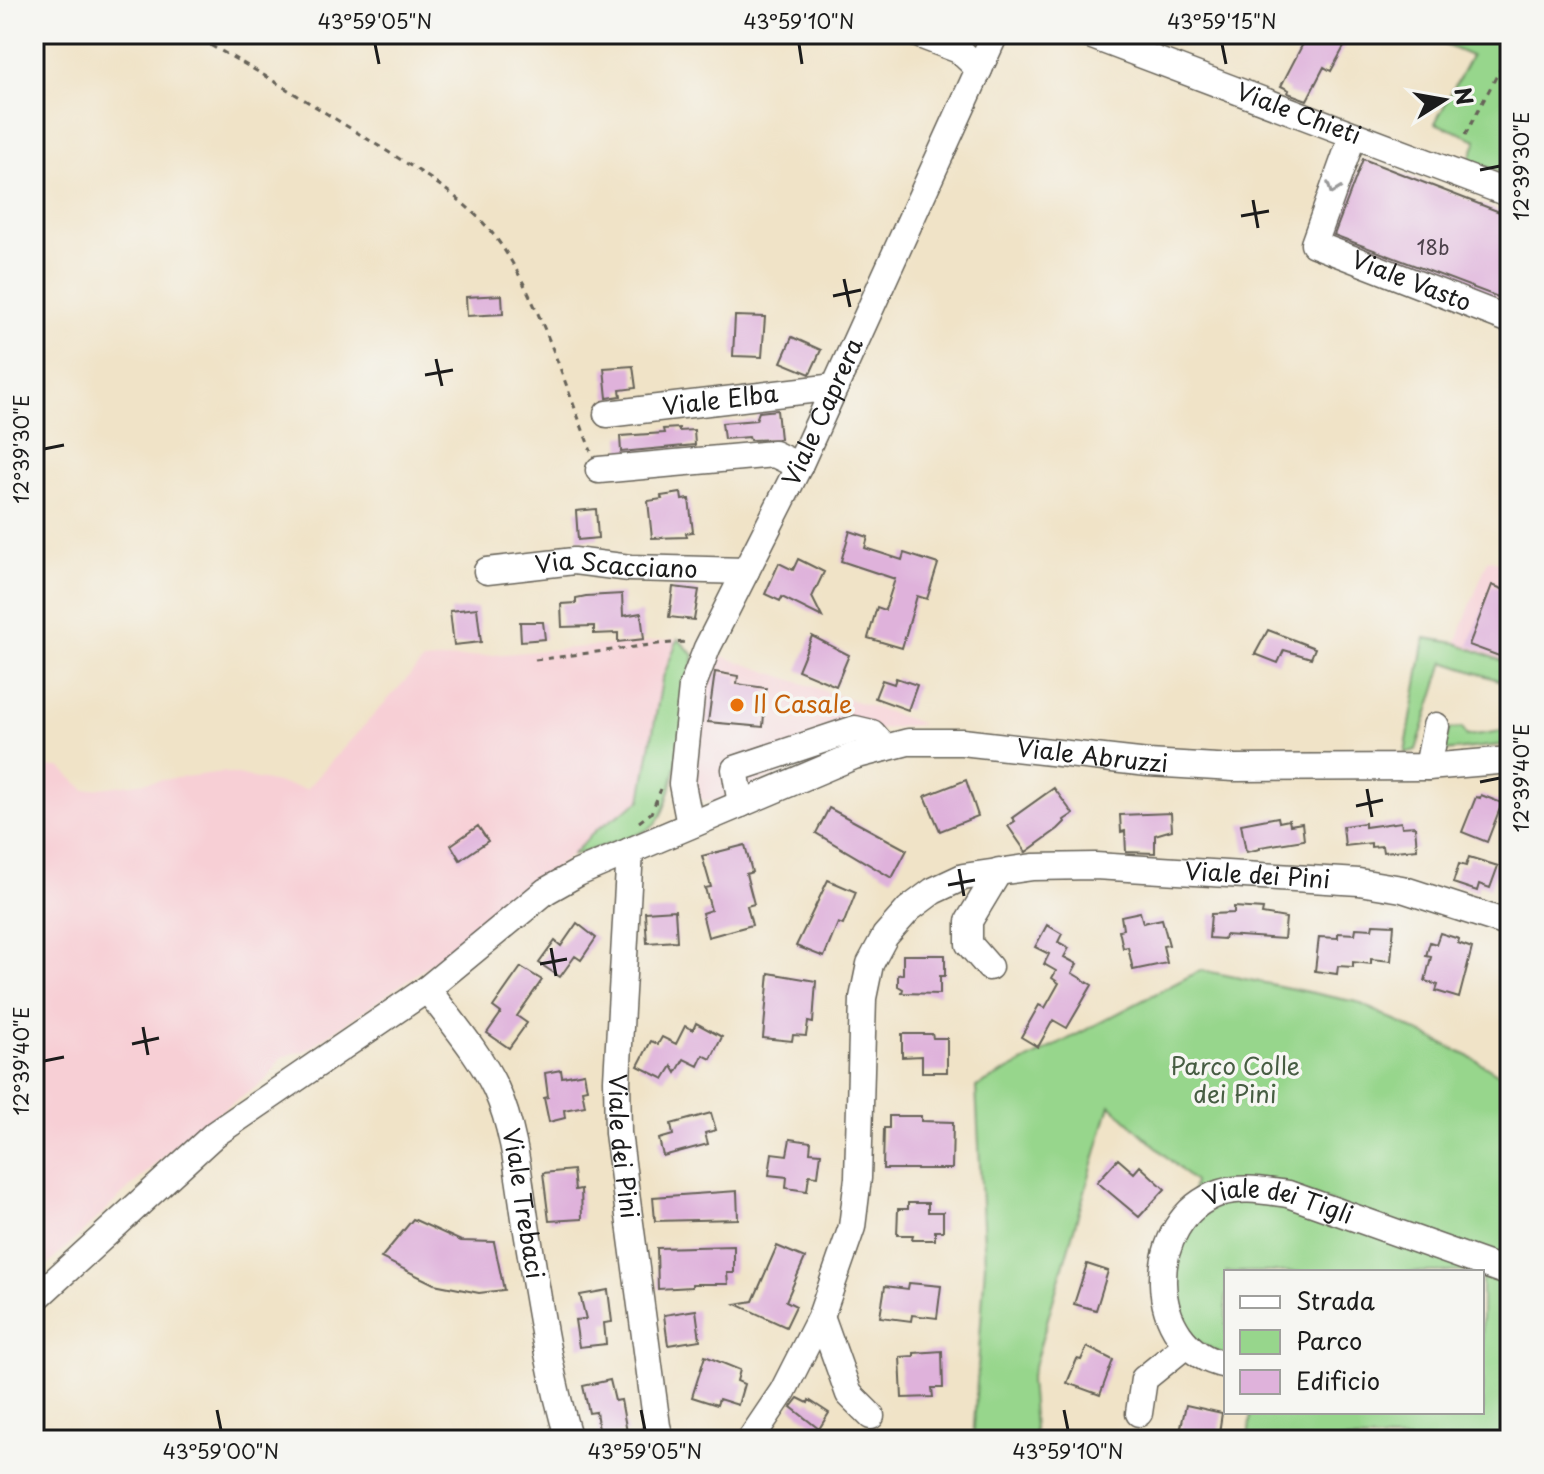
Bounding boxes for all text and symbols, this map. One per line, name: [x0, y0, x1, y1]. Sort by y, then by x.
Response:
text: 43°59'05"N: [318, 6, 432, 36]
text: 43°59'10"N: [743, 6, 855, 36]
text: 43°59'15"N: [1167, 6, 1277, 36]
north arrow: [1404, 60, 1484, 140]
street label: Viale Chieti: [1231, 72, 1367, 152]
text: N: [1447, 84, 1483, 108]
text: 12°39'30"E: [1506, 111, 1536, 221]
one-way arrow: [1326, 182, 1343, 196]
house number: 18b: [1417, 232, 1450, 262]
street label: Viale Vasto: [1347, 240, 1477, 319]
street label: Viale Caprera: [772, 331, 871, 492]
street label: Viale Elba: [660, 374, 780, 423]
text: 12°39'30"E: [6, 394, 36, 504]
street label: Via Scacciano: [533, 541, 698, 586]
place label: Il Casale: [753, 685, 853, 721]
marker: Il Casale: [728, 696, 746, 714]
text: 12°39'40"E: [1506, 724, 1536, 832]
street label: Viale Abruzzi: [1015, 728, 1169, 780]
street label: Viale dei Pini: [1184, 851, 1331, 896]
text: 12°39'40"E: [6, 1007, 36, 1115]
park label: Parco Colle dei Pini: [1170, 1047, 1300, 1111]
street label: Viale dei Pini: [601, 1073, 649, 1221]
street label: Viale Trebaci: [494, 1125, 555, 1281]
street label: Viale dei Tigli: [1196, 1169, 1358, 1232]
legend: [1224, 1270, 1484, 1414]
text: Strada: [1296, 1282, 1375, 1318]
text: Parco: [1296, 1322, 1362, 1358]
text: Edificio: [1296, 1362, 1380, 1398]
text: 43°59'00"N: [163, 1436, 279, 1466]
text: 43°59'05"N: [588, 1436, 702, 1466]
text: 43°59'10"N: [1012, 1436, 1124, 1466]

